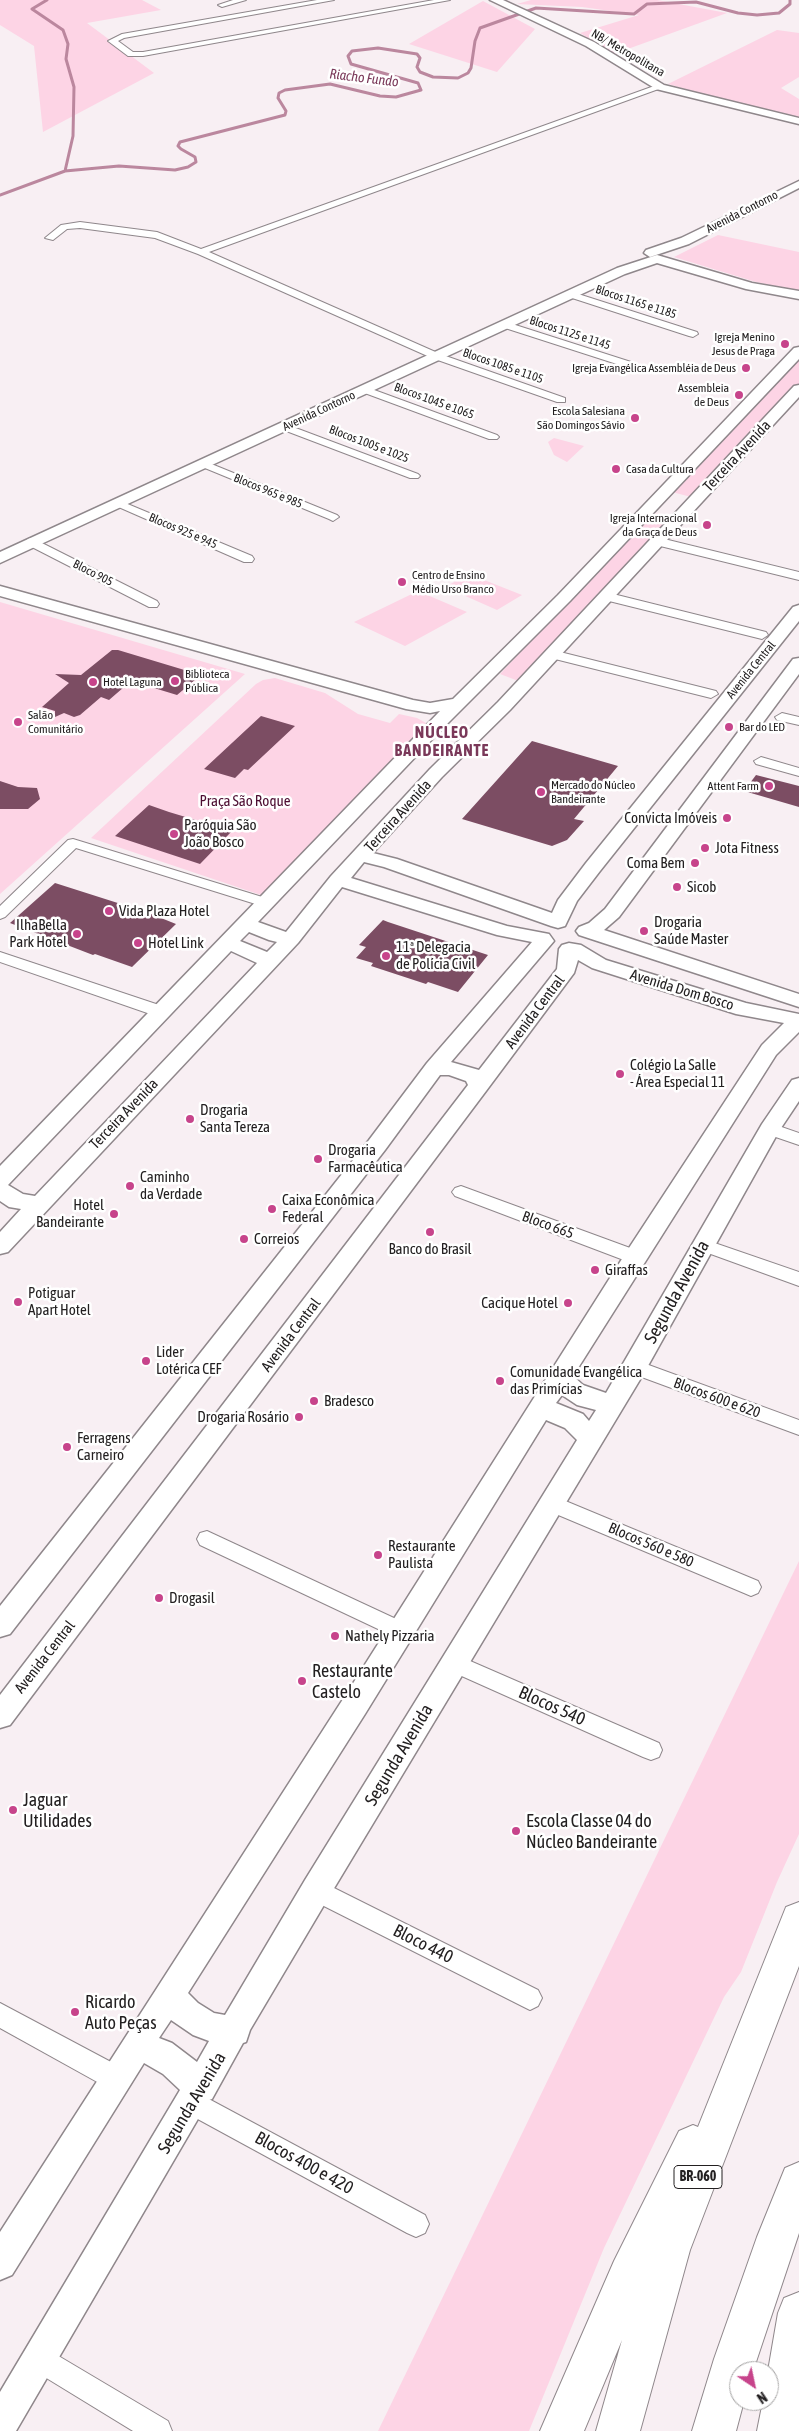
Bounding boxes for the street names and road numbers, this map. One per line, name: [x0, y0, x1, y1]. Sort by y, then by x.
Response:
street label: NB/ Metropolitana: [589, 26, 667, 80]
street label: Avenida Contorno: [704, 188, 780, 236]
street label: Blocos 1165 e 1185: [594, 282, 678, 322]
street label: Blocos 1125 e 1145: [528, 313, 612, 353]
street label: Blocos 1085 e 1105: [461, 345, 545, 387]
street label: Blocos 1045 e 1065: [392, 380, 476, 422]
street label: Avenida Contorno: [280, 388, 358, 434]
street label: Terceira Avenida: [699, 417, 775, 495]
street label: Blocos 1005 e 1025: [327, 422, 411, 466]
street label: Blocos 965 e 985: [231, 471, 305, 511]
street label: Blocos 925 e 945: [147, 510, 219, 552]
street label: Bloco 905: [71, 557, 115, 589]
street label: Avenida Central: [723, 638, 779, 702]
street label: Terceira Avenida: [361, 776, 435, 856]
street label: Avenida Dom Bosco: [628, 966, 736, 1014]
street label: Avenida Central: [502, 972, 568, 1052]
street label: Terceira Avenida: [86, 1075, 162, 1153]
street label: Bloco 665: [520, 1207, 576, 1243]
street label: Segunda Avenida: [640, 1237, 714, 1347]
street label: Avenida Central: [258, 1295, 324, 1375]
street label: Blocos 600 e 620: [671, 1374, 763, 1422]
street label: Blocos 560 e 580: [606, 1519, 696, 1571]
street label: Avenida Central: [11, 1617, 79, 1697]
street label: Blocos 540: [515, 1682, 589, 1730]
street label: Segunda Avenida: [360, 1700, 438, 1810]
street label: Bloco 440: [389, 1920, 457, 1968]
street label: Segunda Avenida: [153, 2048, 231, 2158]
street label: Blocos 400 e 420: [251, 2127, 357, 2199]
road number: BR-060: [674, 2166, 722, 2188]

